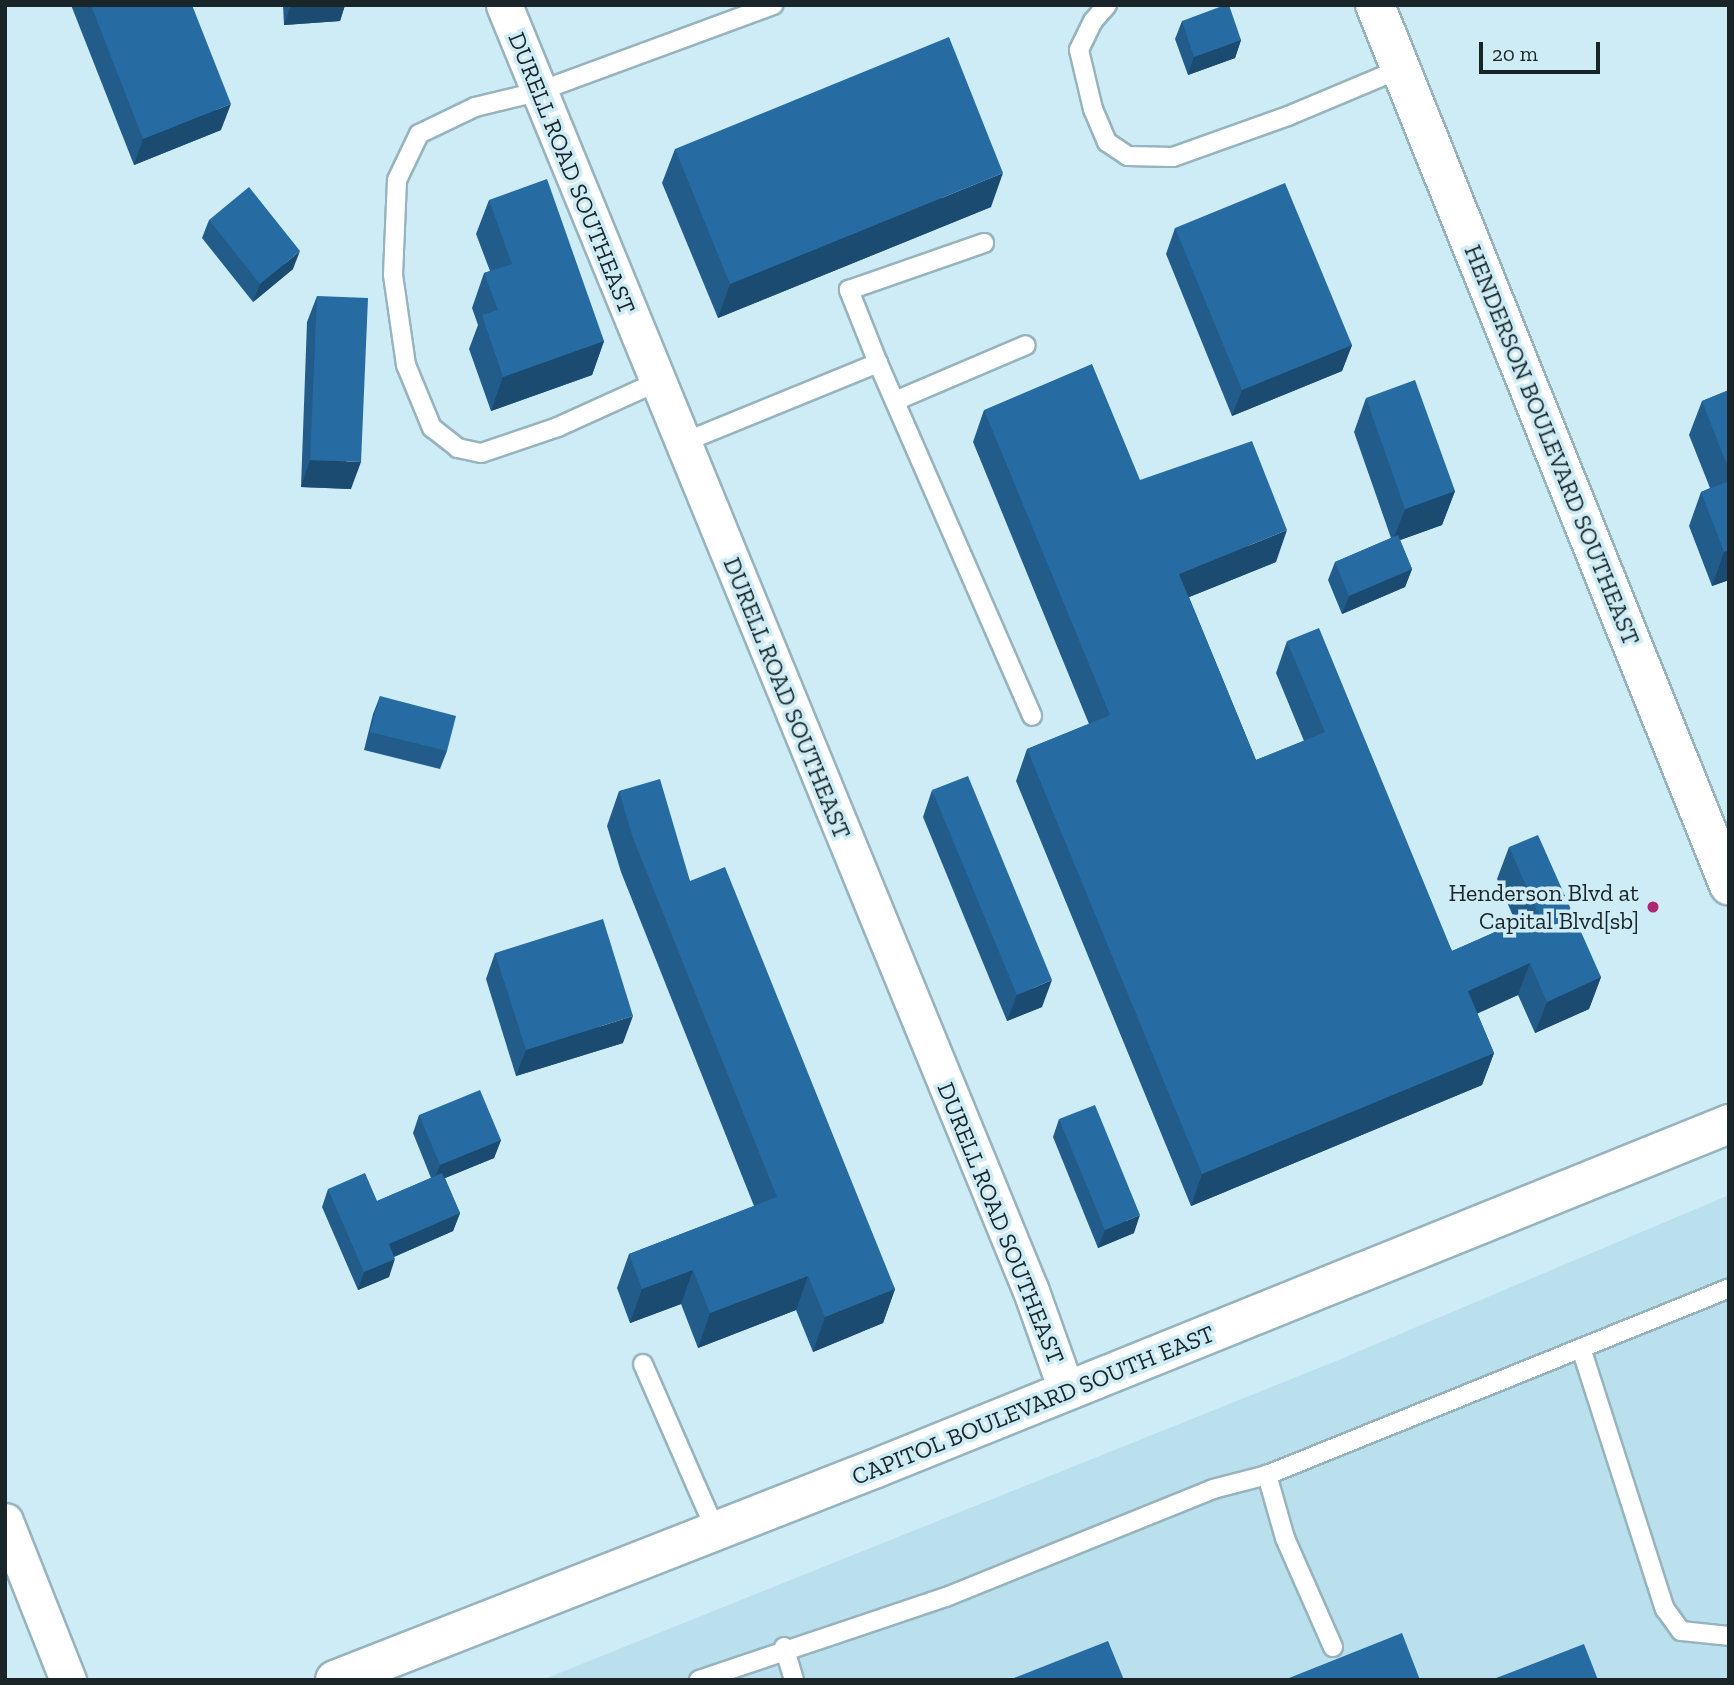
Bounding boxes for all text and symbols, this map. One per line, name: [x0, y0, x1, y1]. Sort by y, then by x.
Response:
street label: DURELL ROAD SOUTHEAST: [502, 28, 642, 318]
scale bar: [1482, 28, 1603, 72]
text: 20 m: [1492, 41, 1538, 66]
street label: HENDERSON BOULEVARD SOUTHEAST: [1458, 241, 1646, 649]
street label: DURELL ROAD SOUTHEAST: [717, 553, 857, 843]
place label: Henderson Blvd at Capital Blvd[sb]: [1448, 879, 1639, 935]
marker: Henderson Blvd at Capital Blvd[sb]: [1645, 899, 1661, 915]
street label: DURELL ROAD SOUTHEAST: [931, 1078, 1071, 1368]
street label: CAPITOL BOULEVARD SOUTH EAST: [847, 1319, 1219, 1491]

